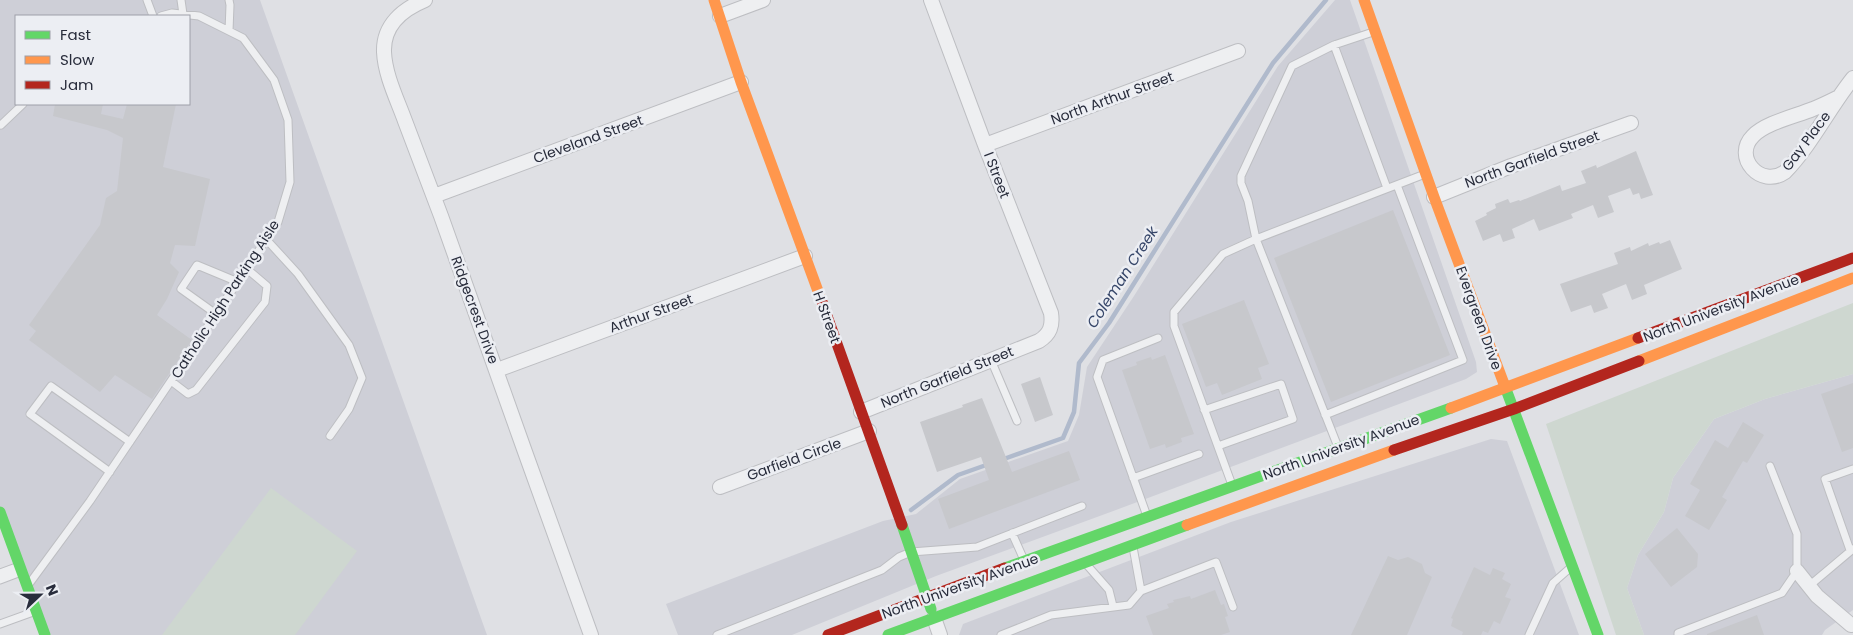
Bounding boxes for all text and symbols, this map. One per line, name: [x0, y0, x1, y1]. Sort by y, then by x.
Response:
legend: [15, 15, 190, 105]
text: Fast: [60, 24, 91, 45]
text: Slow: [60, 49, 95, 70]
street label: North Arthur Street: [1048, 66, 1176, 130]
text: Jam: [60, 74, 94, 95]
street label: Gay Place: [1777, 107, 1835, 175]
street label: Cleveland Street: [530, 110, 646, 168]
street label: North Garfield Street: [1462, 125, 1602, 193]
street label: I Street: [979, 149, 1015, 201]
street label: Catholic High Parking Aisle: [166, 215, 284, 382]
water label: Coleman Creek: [1081, 221, 1163, 332]
street label: Ridgecrest Drive: [446, 253, 504, 367]
street label: Evergreen Drive: [1451, 263, 1507, 373]
street label: North University Avenue: [1640, 269, 1802, 347]
street label: H Street: [808, 288, 846, 346]
street label: Arthur Street: [606, 289, 696, 337]
street label: North Garfield Street: [878, 341, 1016, 413]
street label: North University Avenue: [1260, 409, 1422, 485]
street label: Garfield Circle: [744, 433, 844, 485]
street label: North University Avenue: [879, 548, 1041, 624]
north arrow: [15, 570, 65, 620]
text: N: [41, 582, 63, 599]

